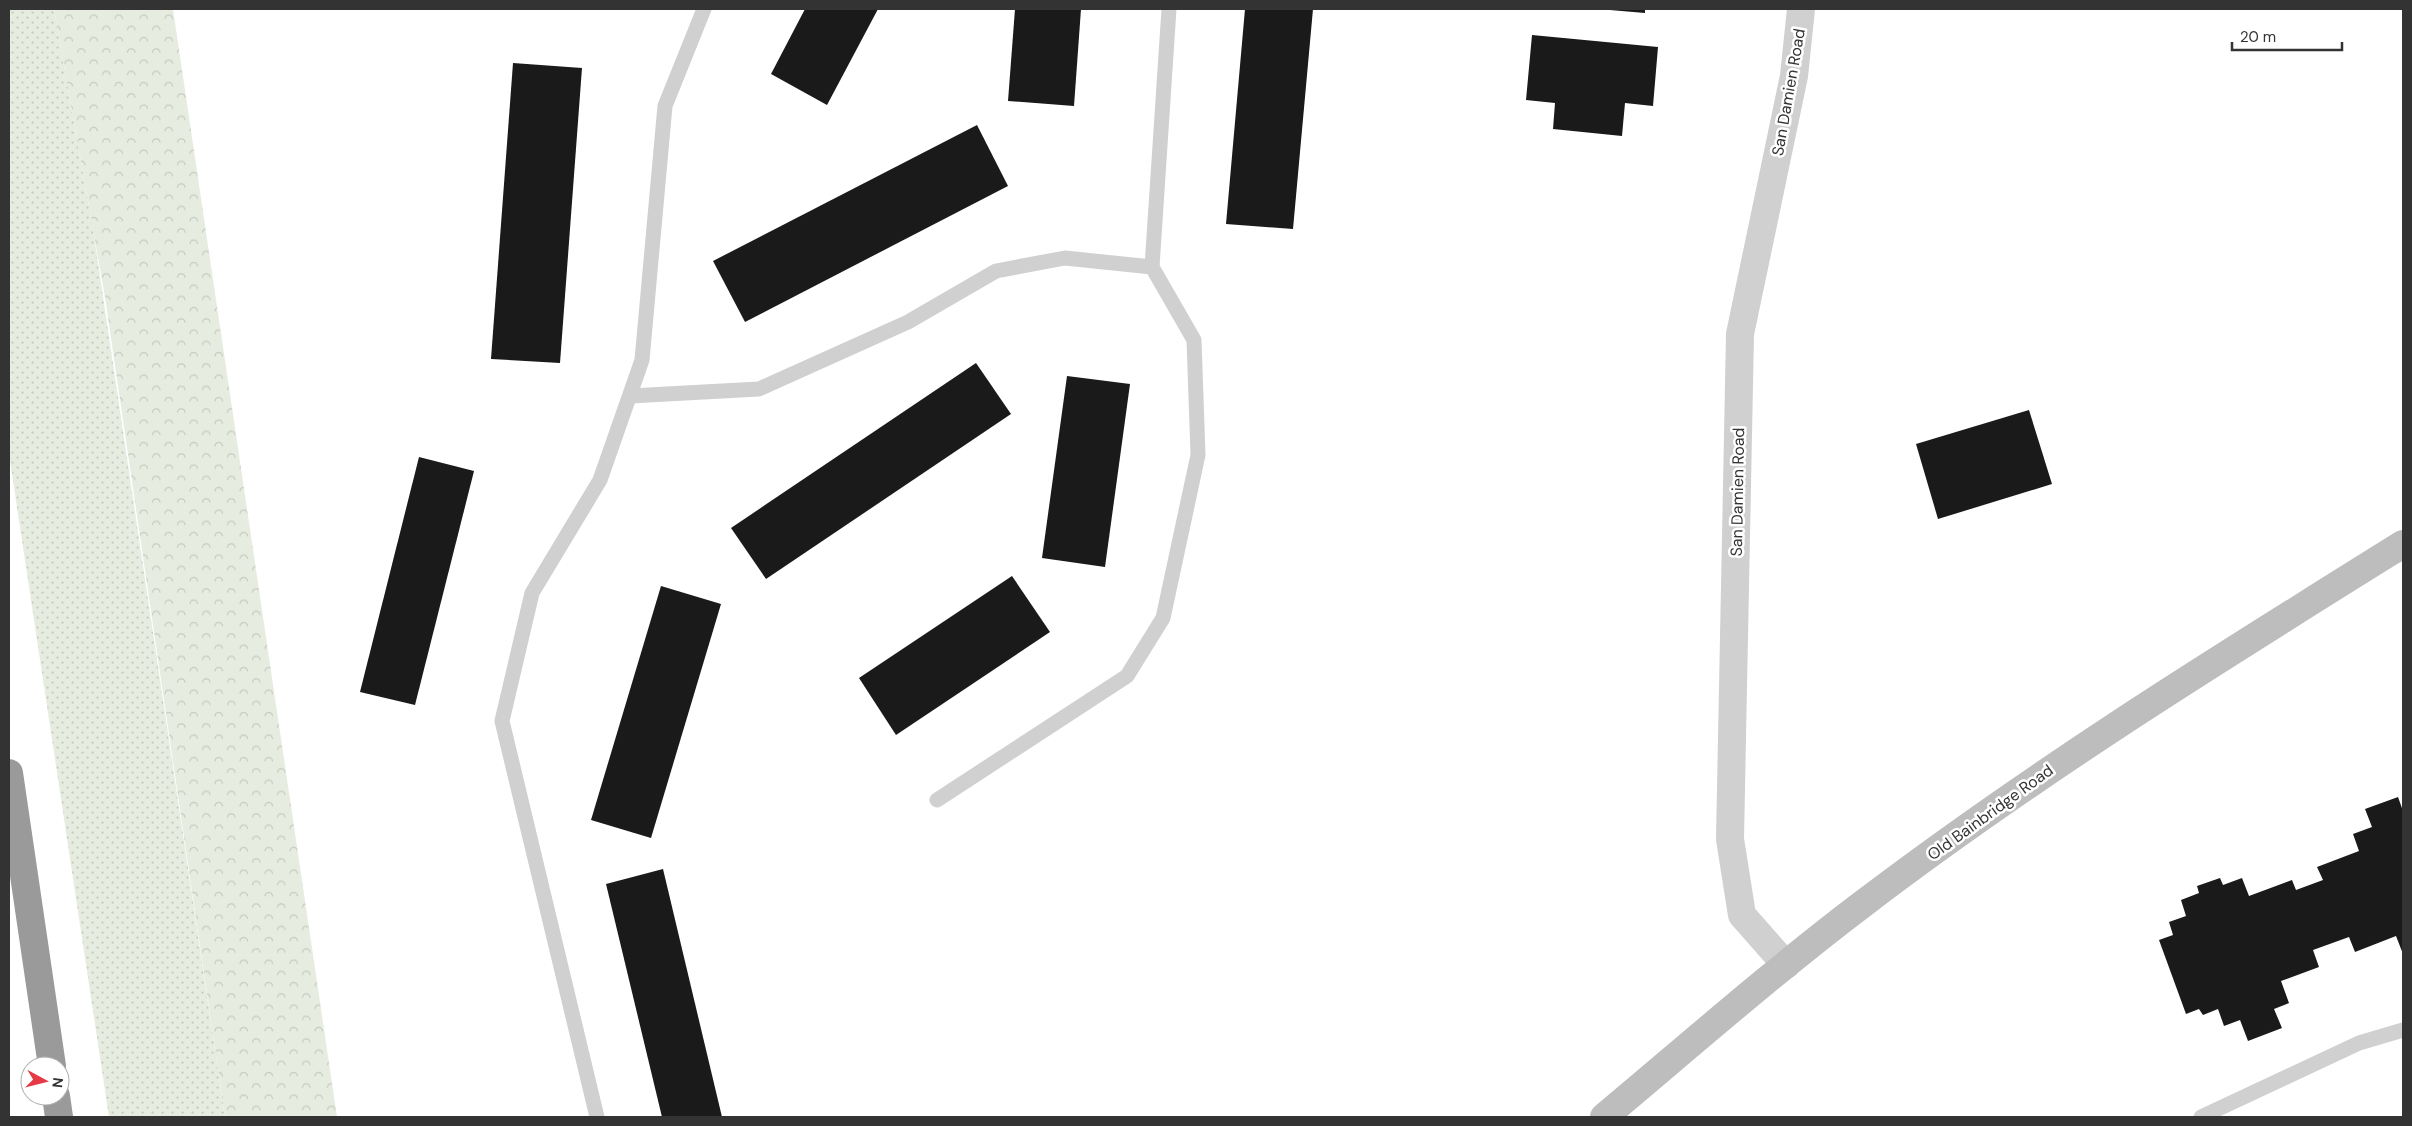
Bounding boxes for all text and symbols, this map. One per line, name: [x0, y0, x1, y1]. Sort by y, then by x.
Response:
scale bar: [2232, 20, 2342, 52]
street label: San Damien Road: [1767, 27, 1810, 157]
text: 20 m: [2240, 27, 2276, 47]
street label: San Damien Road: [1726, 427, 1749, 557]
street label: Old Bainbridge Road: [1923, 760, 2057, 865]
north arrow: [20, 1056, 70, 1106]
text: N: [48, 1076, 67, 1089]

